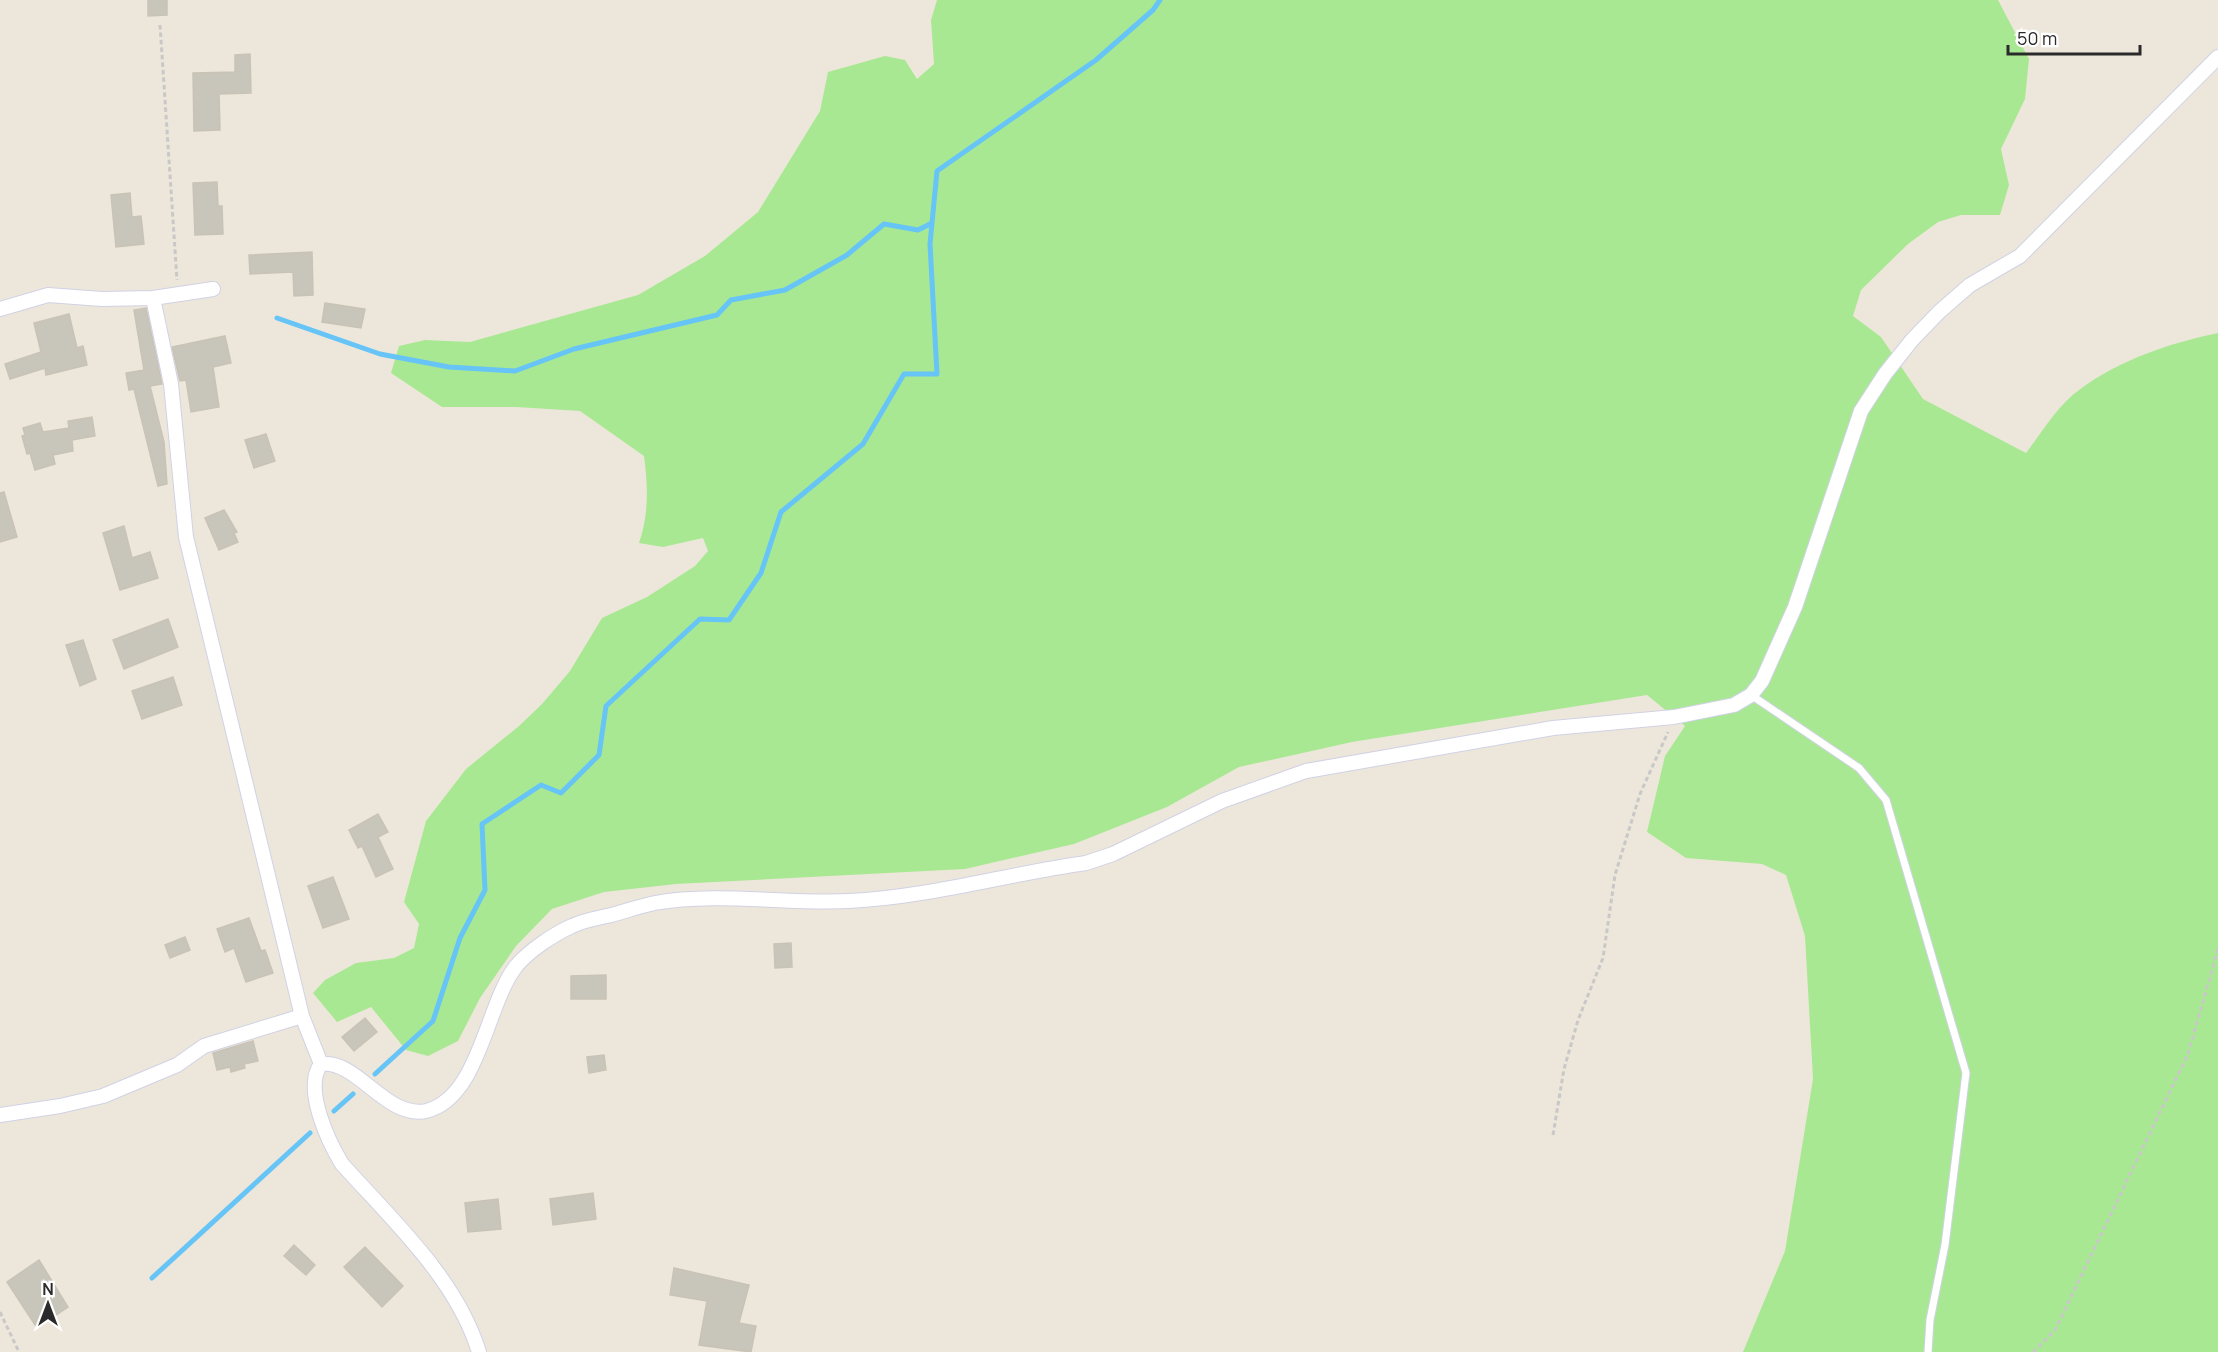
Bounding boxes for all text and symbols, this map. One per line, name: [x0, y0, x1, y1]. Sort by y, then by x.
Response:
scale bar: [2008, 18, 2140, 56]
text: 50 m: [2017, 26, 2057, 50]
north arrow: [18, 1274, 78, 1334]
text: N: [42, 1278, 54, 1300]

